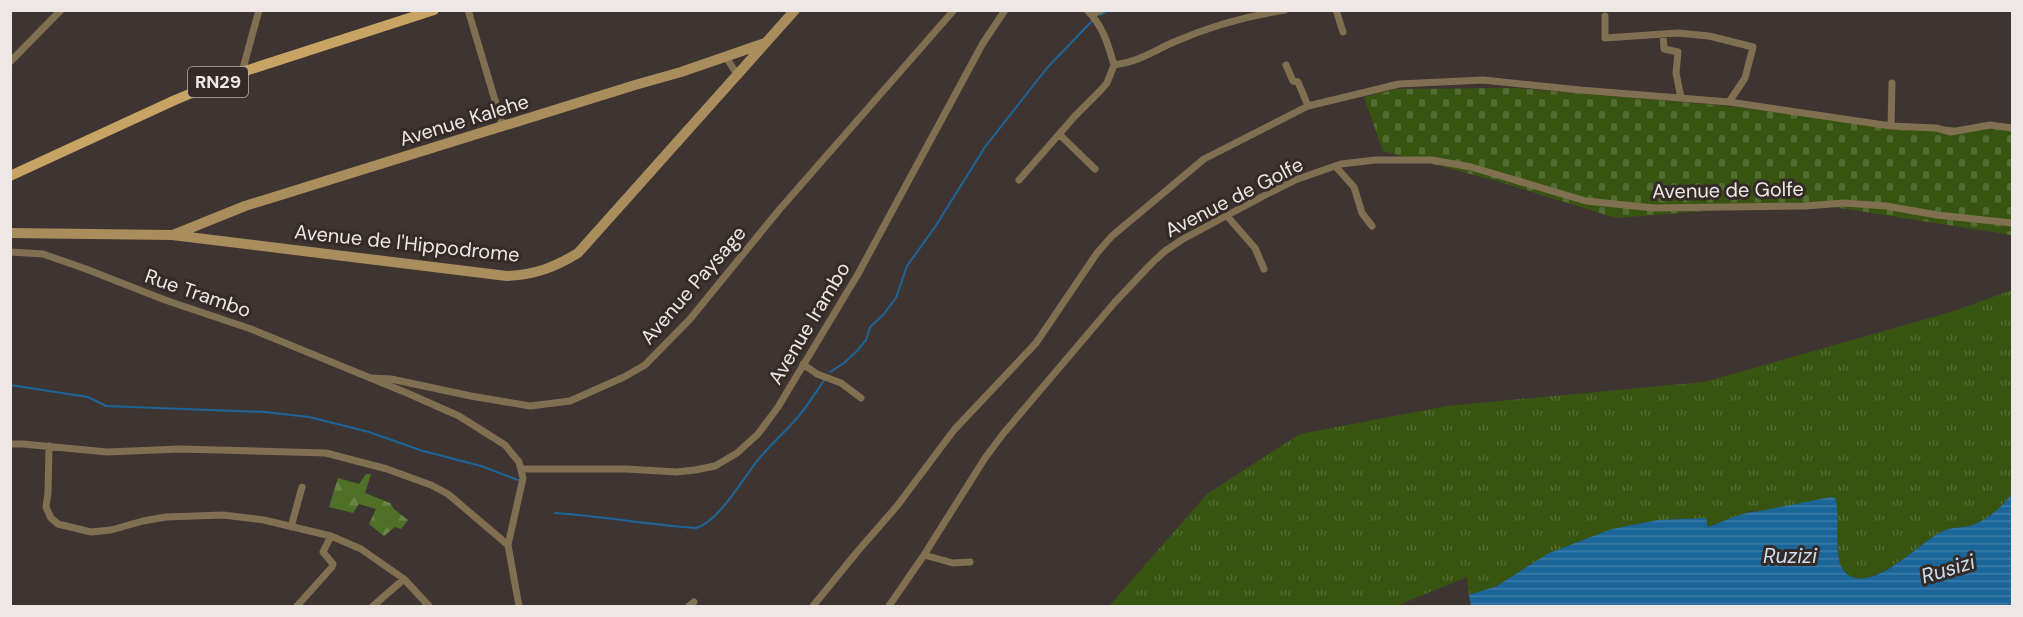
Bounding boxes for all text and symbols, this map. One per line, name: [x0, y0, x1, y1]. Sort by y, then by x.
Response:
road number: RN29: [188, 67, 248, 97]
street label: Avenue Kalehe: [396, 88, 532, 152]
street label: Avenue de Golfe: [1160, 151, 1308, 243]
street label: Avenue de Golfe: [1652, 176, 1804, 204]
street label: Avenue de l'Hippodrome: [293, 218, 521, 268]
street label: Avenue Paysage: [634, 220, 752, 350]
street label: Avenue Irambo: [762, 257, 856, 389]
street label: Rue Trambo: [141, 263, 255, 323]
water label: Ruzizi: [1763, 542, 1818, 570]
water label: Rusizi: [1918, 547, 1979, 590]

